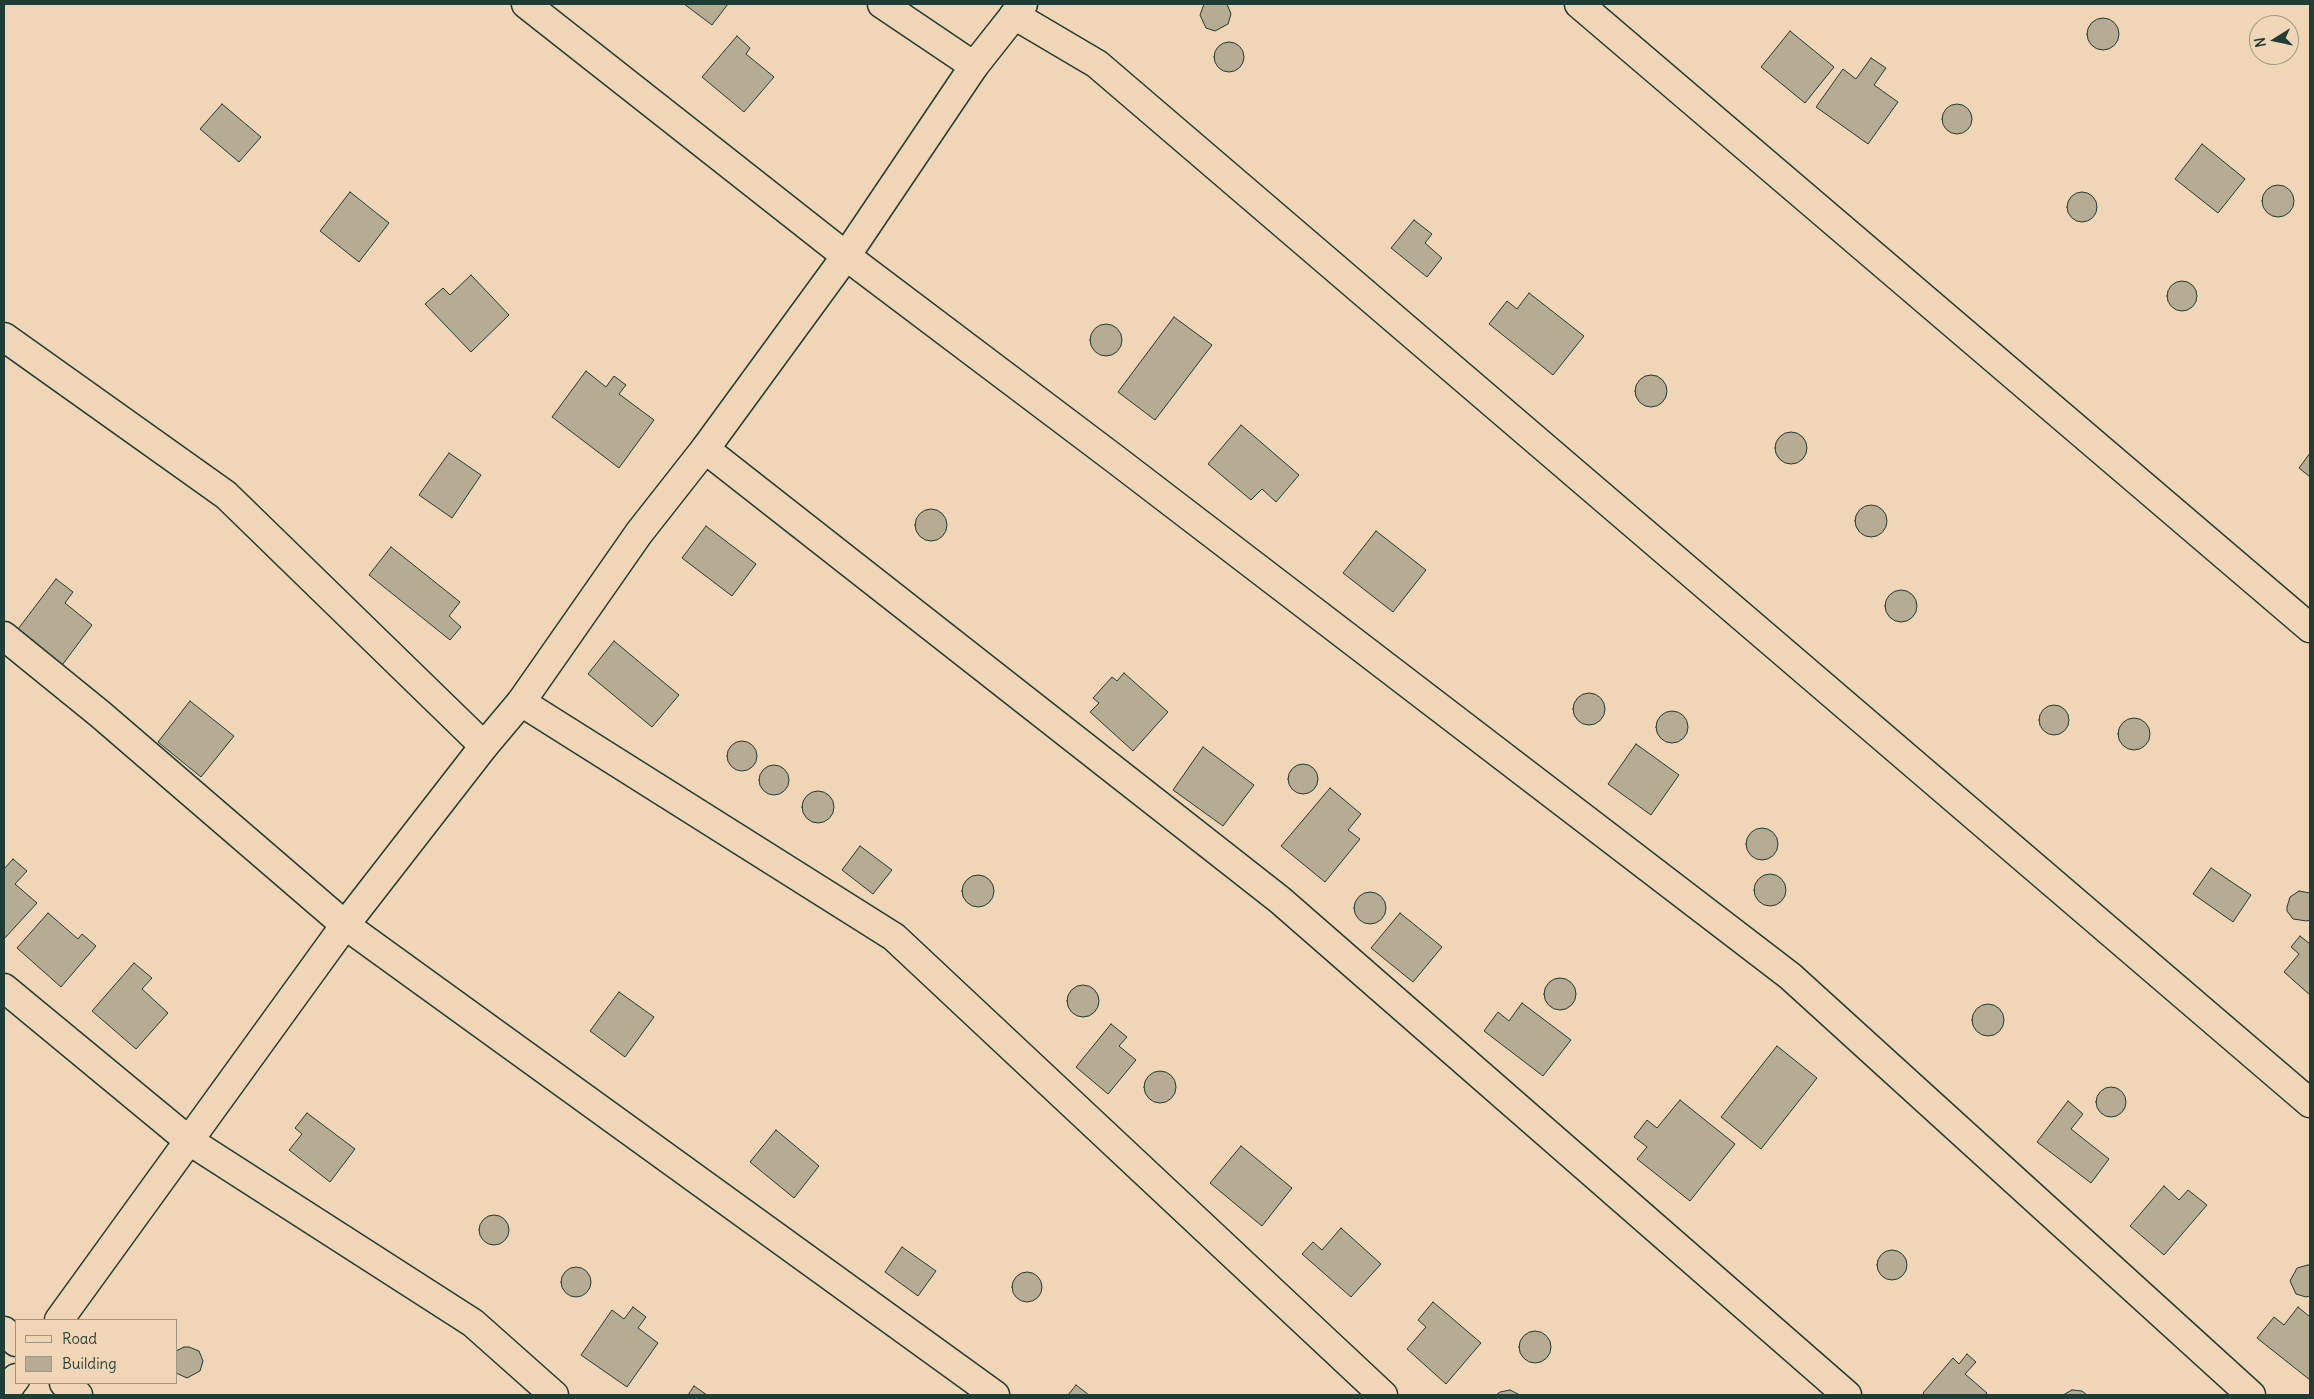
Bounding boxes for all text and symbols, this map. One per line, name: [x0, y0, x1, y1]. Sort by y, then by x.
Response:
north arrow: [2249, 15, 2299, 65]
text: N: [2251, 36, 2270, 49]
legend: [15, 1319, 178, 1384]
text: Road: [62, 1329, 97, 1348]
text: Building: [62, 1354, 117, 1373]

